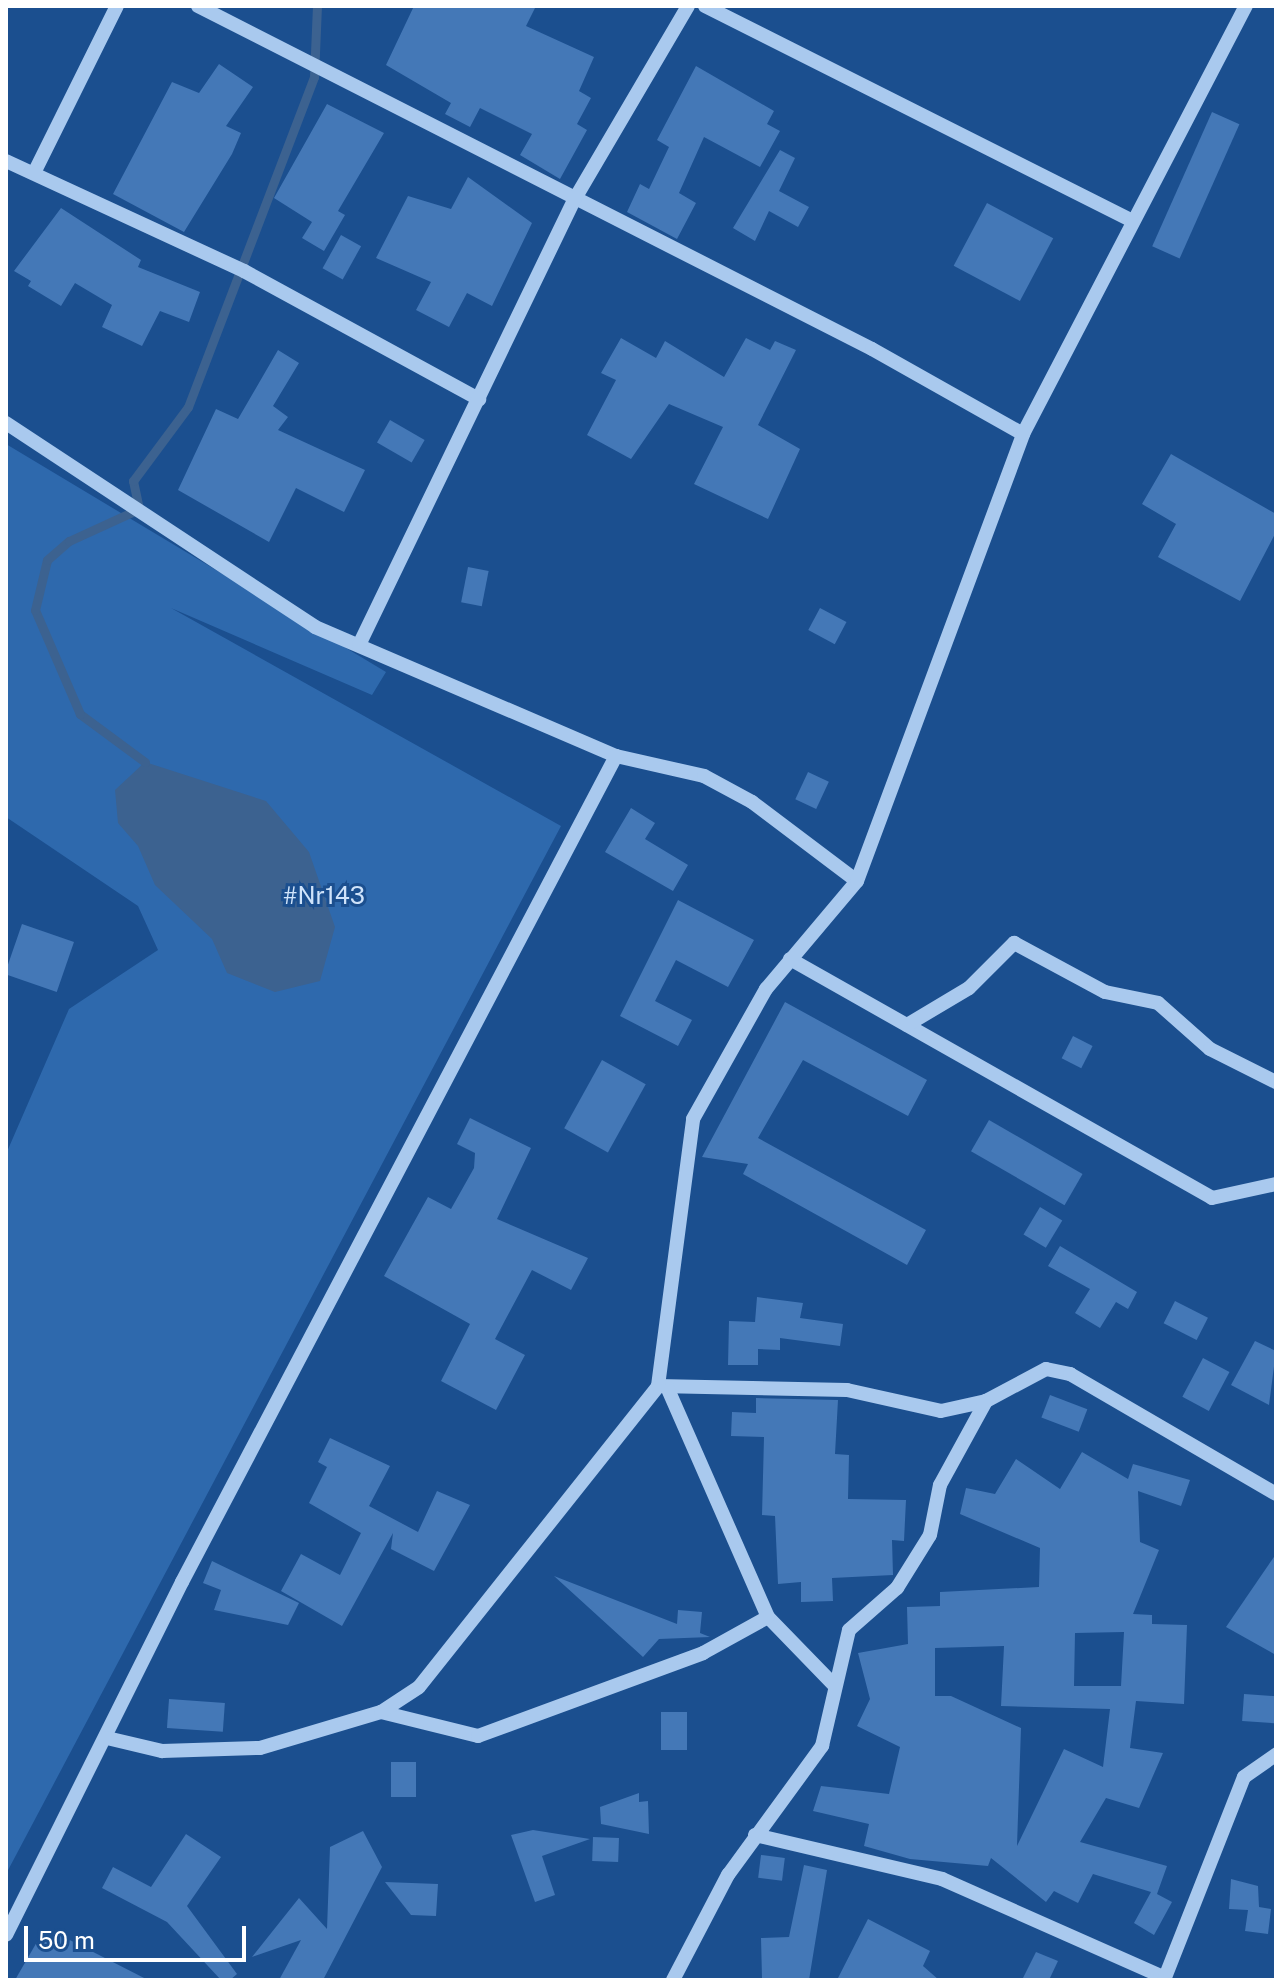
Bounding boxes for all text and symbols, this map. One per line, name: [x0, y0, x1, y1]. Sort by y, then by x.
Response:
park label: #Nr143: [283, 882, 365, 910]
scale bar: [28, 1910, 250, 1960]
text: 50 m: [38, 1926, 95, 1954]

